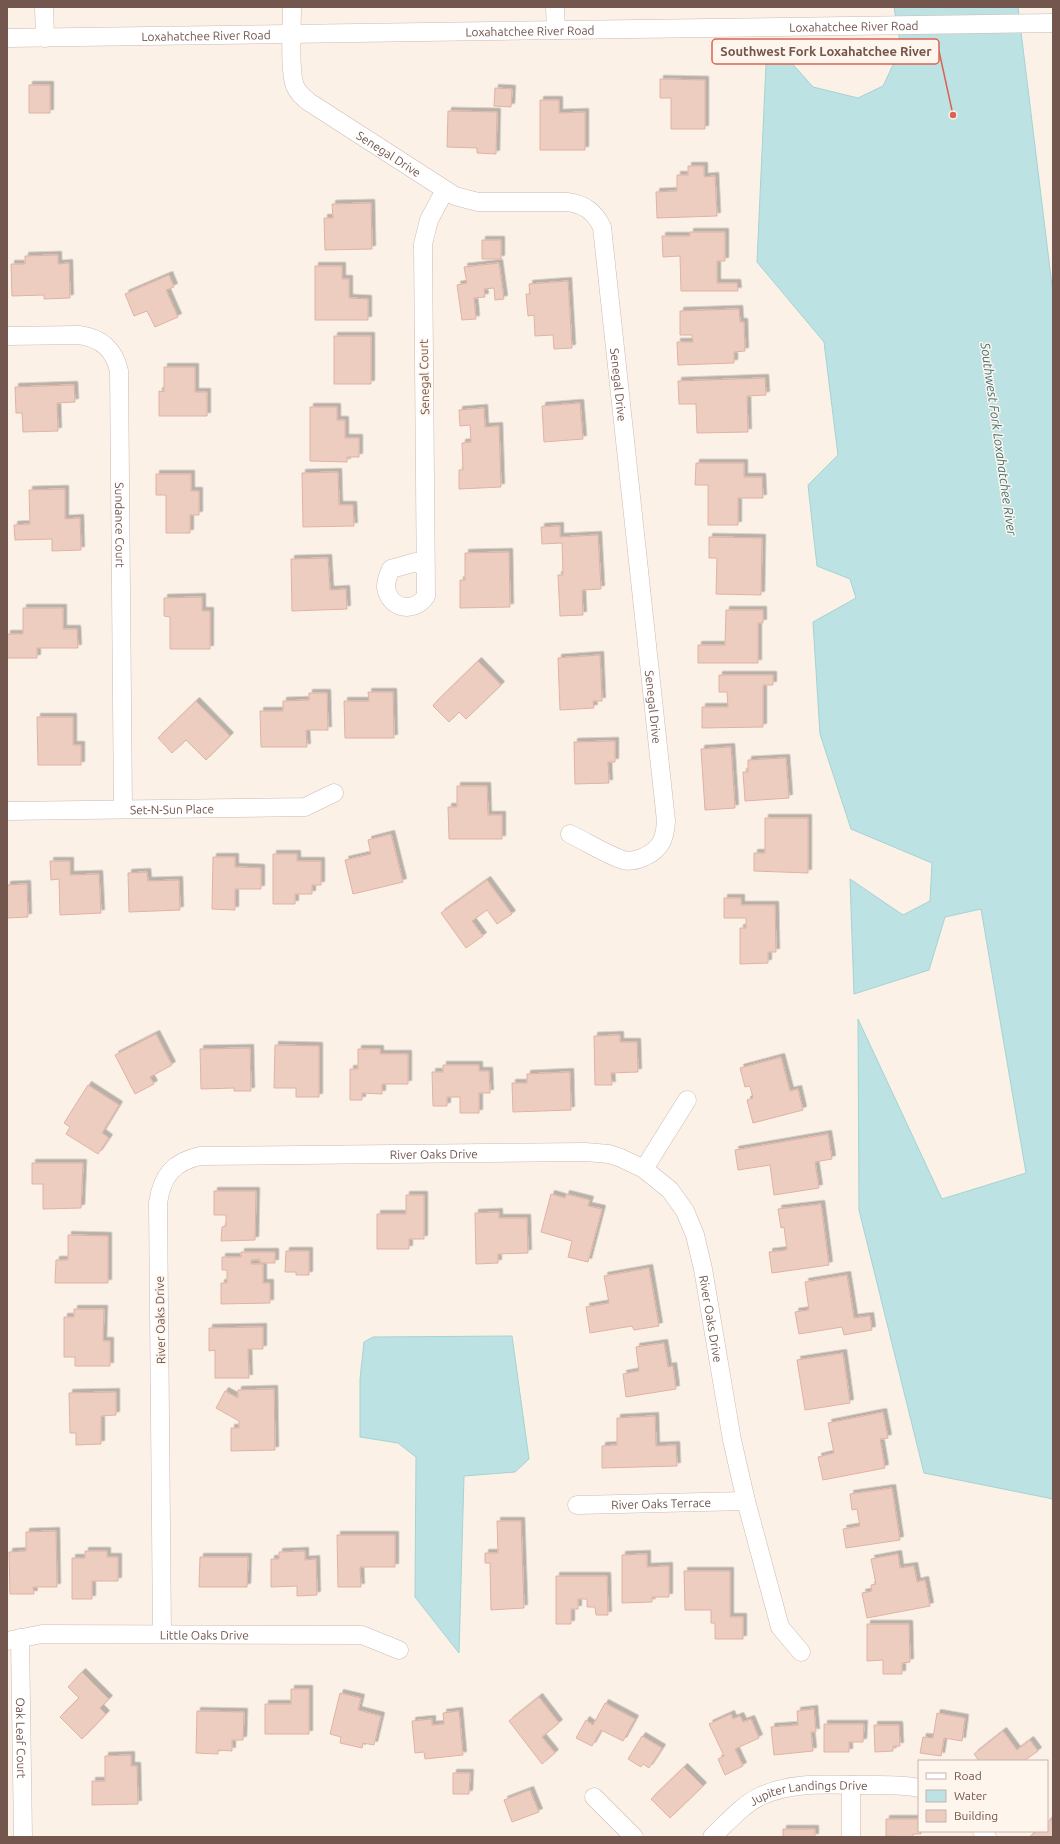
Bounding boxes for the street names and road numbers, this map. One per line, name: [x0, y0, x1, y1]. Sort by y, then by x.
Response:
street label: Loxahatchee River Road: [789, 18, 919, 33]
street label: Loxahatchee River Road: [465, 23, 595, 38]
street label: Loxahatchee River Road: [141, 28, 271, 43]
street label: Senegal Drive: [354, 128, 424, 179]
street label: Senegal Court: [417, 339, 431, 415]
street label: Senegal Drive: [609, 347, 629, 422]
street label: Sundance Court: [114, 482, 127, 568]
street label: Senegal Drive: [643, 669, 664, 744]
street label: Set-N-Sun Place: [130, 802, 214, 816]
street label: River Oaks Drive: [390, 1147, 478, 1161]
street label: River Oaks Drive: [698, 1274, 725, 1363]
street label: River Oaks Drive: [153, 1276, 167, 1364]
street label: River Oaks Terrace: [611, 1495, 711, 1511]
street label: Little Oaks Drive: [160, 1628, 249, 1641]
street label: Oak Leaf Court: [14, 1697, 29, 1779]
street label: Jupiter Landings Drive: [747, 1778, 868, 1808]

